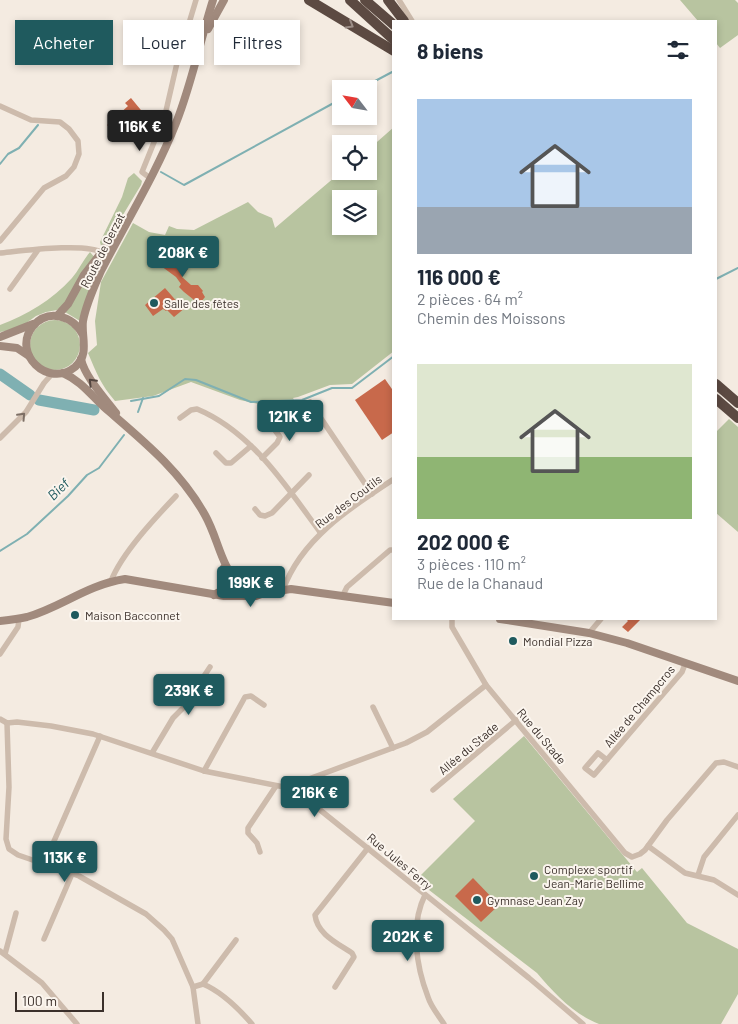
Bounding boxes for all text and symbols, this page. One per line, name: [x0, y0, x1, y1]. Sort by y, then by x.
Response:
one-way arrow: [345, 18, 354, 28]
chip: Acheter: [15, 20, 113, 65]
chip: Louer: [123, 20, 204, 65]
chip: Filtres: [214, 20, 300, 65]
icon: filters: [664, 36, 692, 64]
text: 8 biens: [417, 38, 483, 63]
north arrow: [332, 80, 378, 125]
map controls: [332, 80, 377, 235]
pin: 116K €: [99, 110, 181, 152]
text: 116K €: [118, 116, 162, 135]
icon: home: [510, 131, 600, 221]
button: locate: [332, 135, 377, 180]
button: layers: [332, 190, 377, 235]
street label: Route de Gerzat: [77, 210, 127, 290]
pin: 208K €: [142, 236, 224, 278]
text: 208K €: [158, 242, 208, 261]
text: 116 000 €: [417, 264, 501, 289]
text: 2 pièces · 64 m²: [417, 289, 523, 308]
place label: Salle des fêtes: [164, 296, 239, 310]
marker: Salle des fêtes: [148, 297, 160, 309]
text: Chemin des Moissons: [417, 308, 565, 327]
one-way arrow: [89, 379, 98, 388]
icon: home: [510, 396, 600, 486]
pin: 121K €: [249, 400, 331, 442]
text: 121K €: [268, 406, 312, 425]
one-way arrow: [16, 412, 25, 421]
street label: Rue des Coutils: [312, 471, 384, 531]
water label: Bief: [43, 474, 73, 503]
text: 202 000 €: [417, 529, 510, 554]
text: 3 pièces · 110 m²: [417, 554, 526, 573]
pin: 199K €: [210, 566, 292, 608]
text: 199K €: [228, 572, 274, 591]
text: Rue de la Chanaud: [417, 573, 543, 592]
place label: Maison Bacconnet: [85, 608, 180, 622]
marker: Maison Bacconnet: [69, 609, 81, 621]
place label: Mondial Pizza: [523, 634, 592, 648]
marker: Mondial Pizza: [507, 635, 519, 647]
street label: Allée de Champcros: [601, 662, 677, 750]
pin: 239K €: [148, 674, 230, 716]
text: 239K €: [164, 680, 214, 699]
street label: Rue du Stade: [515, 705, 569, 767]
street label: Allée du Stade: [435, 719, 501, 777]
pin: 216K €: [274, 776, 356, 818]
text: 216K €: [292, 782, 338, 801]
street label: Rue Jules Ferry: [365, 830, 436, 893]
pin: 113K €: [24, 840, 106, 883]
text: 113K €: [43, 847, 87, 866]
place label: Complexe sportif Jean-Marie Bellime: [544, 862, 644, 890]
marker: Complexe sportif Jean-Marie Bellime: [528, 870, 540, 882]
place label: Gymnase Jean Zay: [487, 893, 584, 907]
marker: Gymnase Jean Zay: [471, 894, 483, 906]
pin: 202K €: [367, 920, 449, 962]
text: 202K €: [383, 926, 433, 945]
scale bar: [15, 989, 104, 1012]
text: 100 m: [22, 992, 57, 1009]

